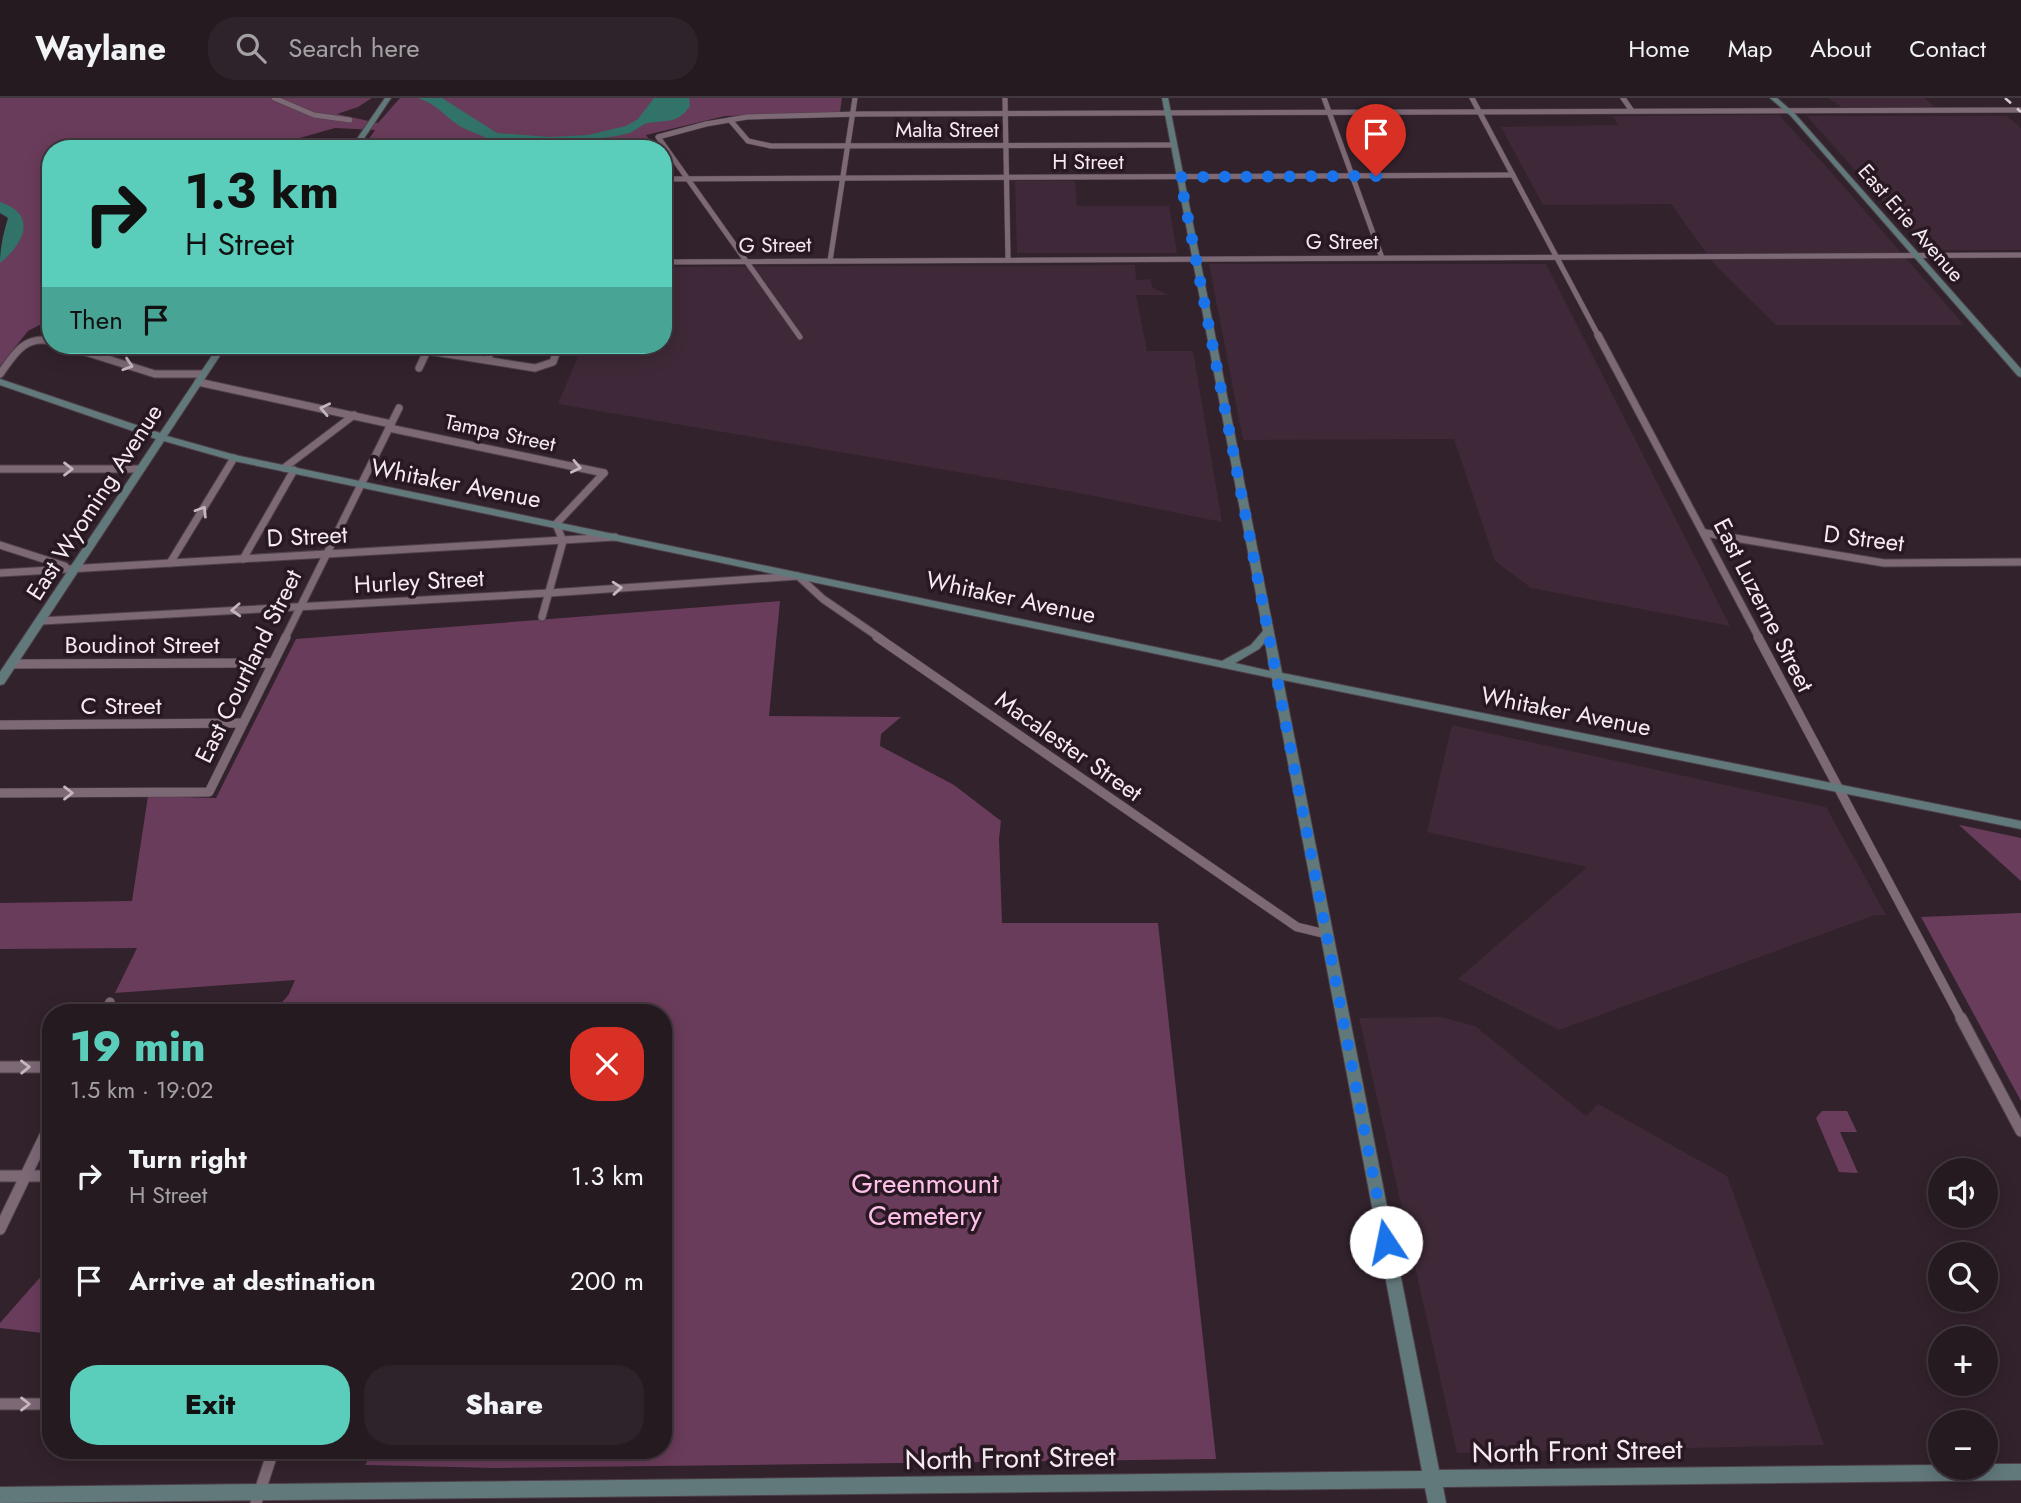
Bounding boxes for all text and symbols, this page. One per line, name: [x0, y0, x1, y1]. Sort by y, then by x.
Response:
search box: [208, 17, 698, 80]
text: Waylane: [35, 25, 166, 72]
icon: search: [232, 29, 270, 67]
text: Search here: [288, 29, 420, 67]
text: Home: [1628, 31, 1690, 66]
text: Map: [1728, 31, 1772, 66]
text: About: [1810, 31, 1871, 66]
text: Contact: [1909, 31, 1986, 66]
pin: [1346, 104, 1406, 176]
street label: Malta Street: [895, 115, 999, 145]
icon: arrive: [1357, 115, 1395, 153]
street label: H Street: [1052, 147, 1124, 177]
text: 1.3 km: [185, 156, 339, 226]
street label: East Erie Avenue: [1851, 157, 1971, 289]
icon: right: [70, 168, 161, 259]
text: H Street: [185, 221, 294, 267]
street label: G Street: [1306, 227, 1378, 257]
street label: G Street: [738, 229, 812, 261]
text: Then: [70, 301, 123, 339]
icon: arrive: [137, 301, 175, 339]
one-way arrow: [122, 357, 134, 372]
street label: East Wyoming Avenue: [17, 397, 171, 607]
one-way arrow: [319, 403, 331, 418]
street label: Tampa Street: [442, 407, 558, 459]
street label: Whitaker Avenue: [368, 449, 544, 517]
one-way arrow: [570, 458, 582, 473]
one-way arrow: [63, 461, 74, 477]
one-way arrow: [194, 505, 207, 518]
street label: East Luzerne Street: [1705, 512, 1823, 698]
street label: D Street: [266, 516, 348, 556]
street label: D Street: [1822, 516, 1906, 560]
street label: Hurley Street: [353, 560, 485, 602]
street label: Whitaker Avenue: [923, 562, 1099, 632]
street label: East Courtland Street: [186, 563, 310, 769]
one-way arrow: [612, 581, 623, 596]
one-way arrow: [231, 602, 242, 617]
street label: Boudinot Street: [65, 627, 220, 662]
street label: Whitaker Avenue: [1478, 677, 1654, 745]
street label: Macalester Street: [988, 682, 1150, 810]
street label: C Street: [81, 688, 162, 723]
one-way arrow: [63, 785, 74, 801]
text: 19 min: [70, 1016, 206, 1077]
button: close: [570, 1027, 644, 1101]
one-way arrow: [21, 1059, 31, 1075]
text: 1.5 km · 19:02: [70, 1073, 213, 1107]
text: Turn right: [129, 1140, 247, 1178]
icon: right: [70, 1157, 108, 1195]
text: 1.3 km: [571, 1157, 644, 1195]
map controls: [1928, 1158, 1998, 1480]
button: sound: [1928, 1158, 1998, 1228]
park label: Greenmount Cemetery: [851, 1163, 999, 1236]
text: H Street: [129, 1178, 207, 1212]
position arrow: [1349, 1205, 1423, 1279]
button: search: [1928, 1242, 1998, 1312]
icon: arrive: [70, 1262, 108, 1300]
text: Arrive at destination: [129, 1262, 376, 1300]
text: 200 m: [570, 1262, 644, 1300]
button: +: [1928, 1326, 1998, 1396]
button: Exit: [70, 1365, 350, 1445]
button: Share: [364, 1365, 644, 1445]
one-way arrow: [21, 1396, 31, 1412]
button: −: [1928, 1410, 1998, 1480]
street label: North Front Street: [1471, 1429, 1683, 1473]
street label: North Front Street: [904, 1436, 1116, 1480]

